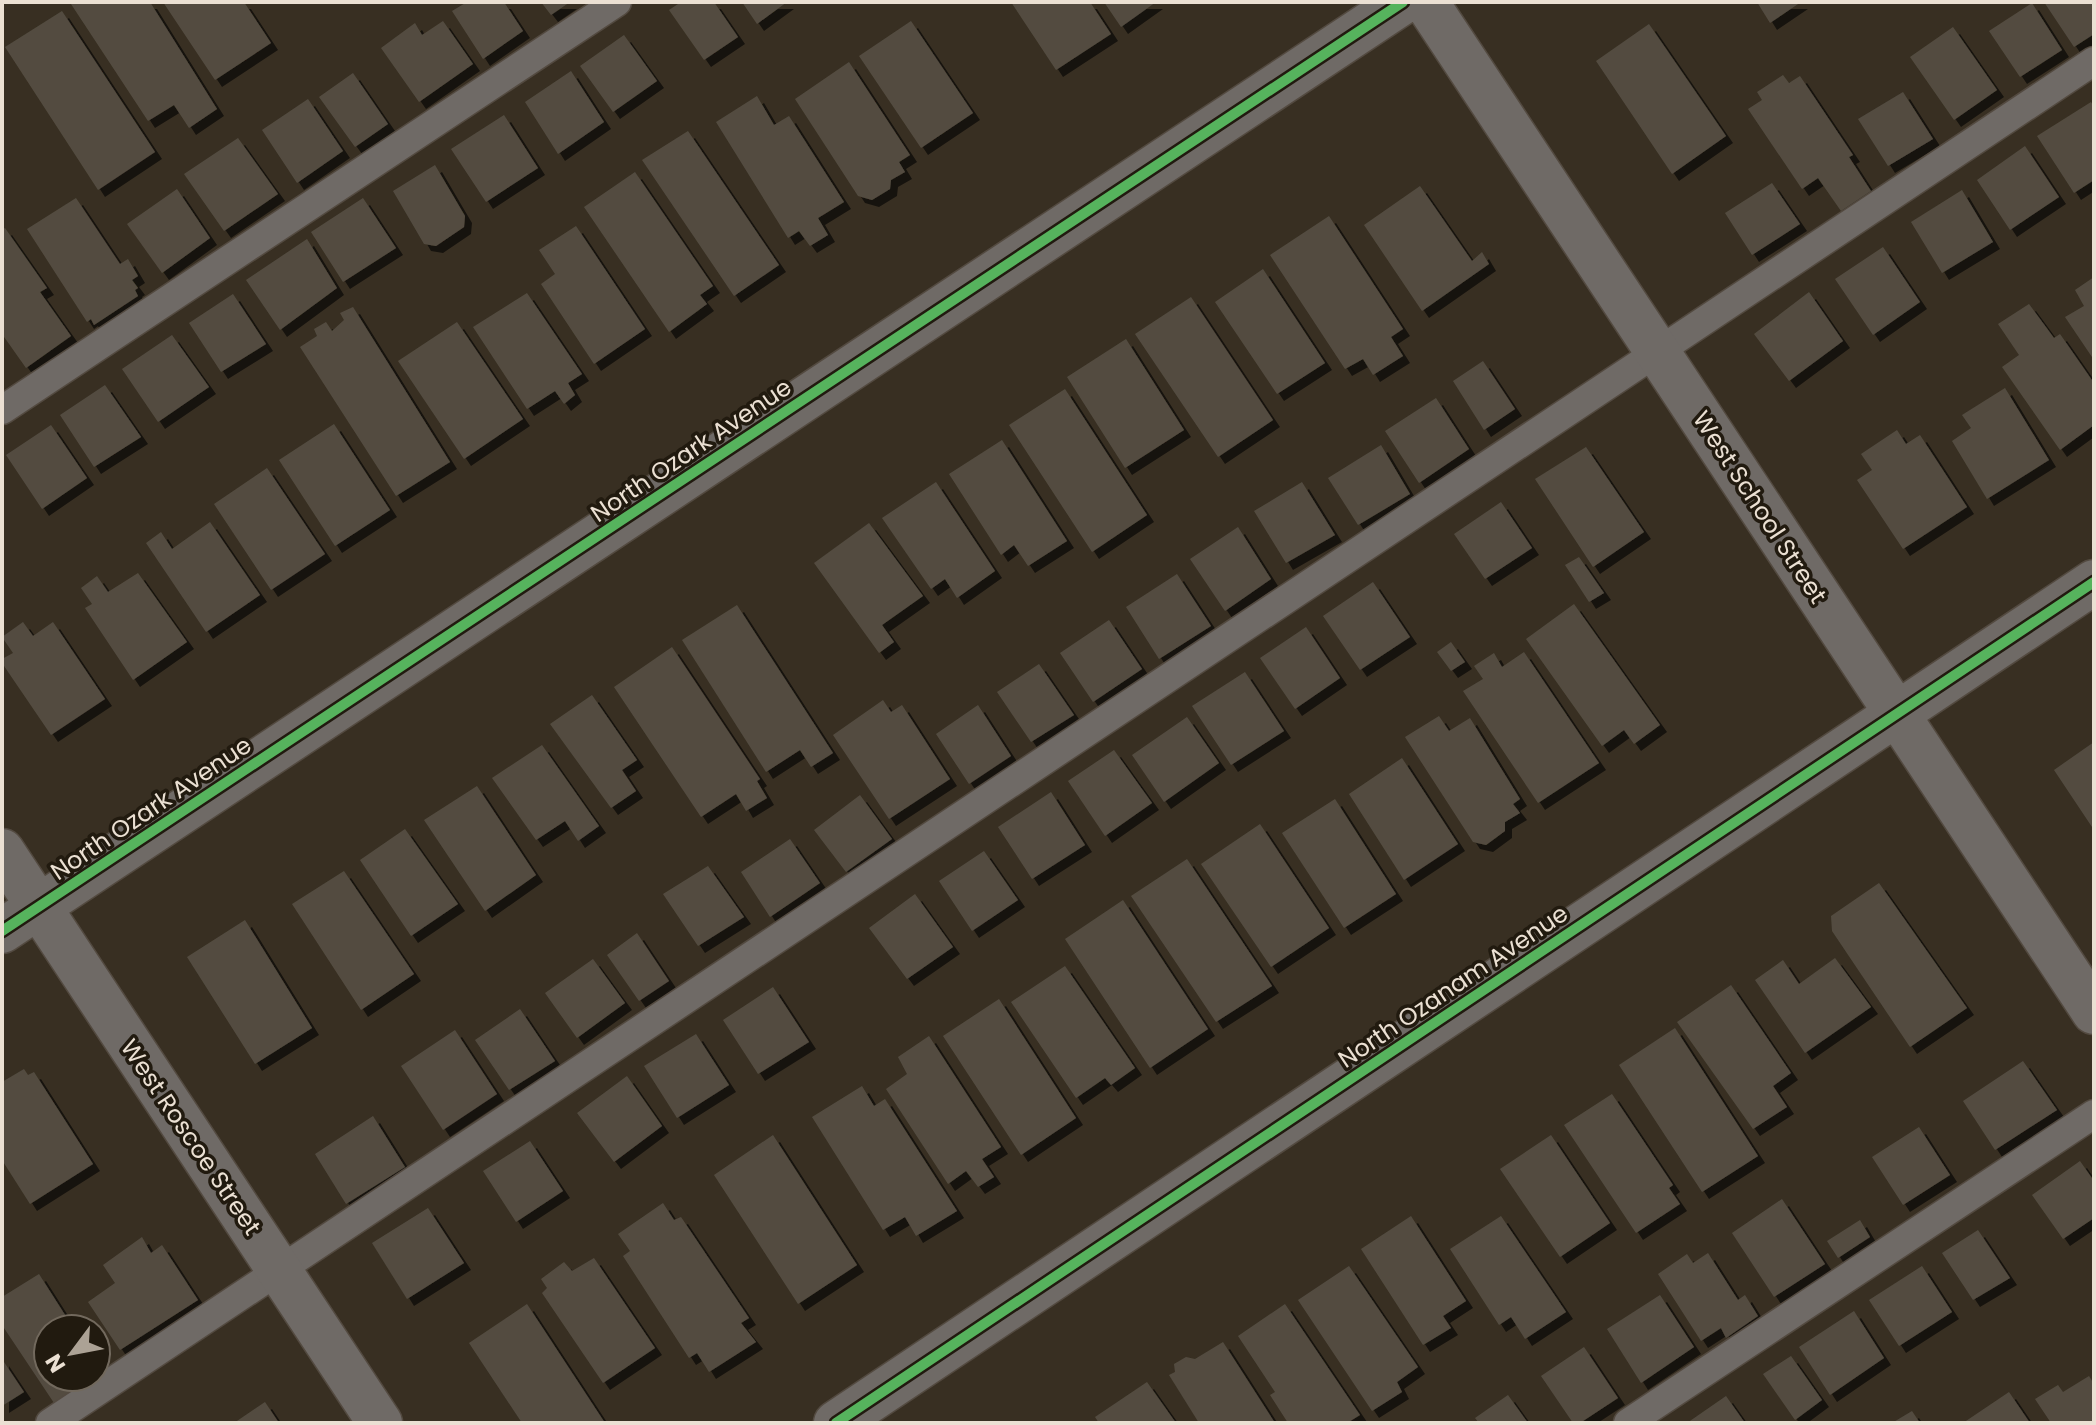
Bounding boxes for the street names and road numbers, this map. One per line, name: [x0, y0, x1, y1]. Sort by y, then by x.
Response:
street label: North Ozark Avenue: [584, 370, 798, 530]
street label: West School Street: [1685, 404, 1835, 610]
street label: North Ozark Avenue: [44, 728, 258, 888]
street label: North Ozanam Avenue: [1332, 897, 1574, 1075]
street label: West Roscoe Street: [113, 1032, 269, 1242]

